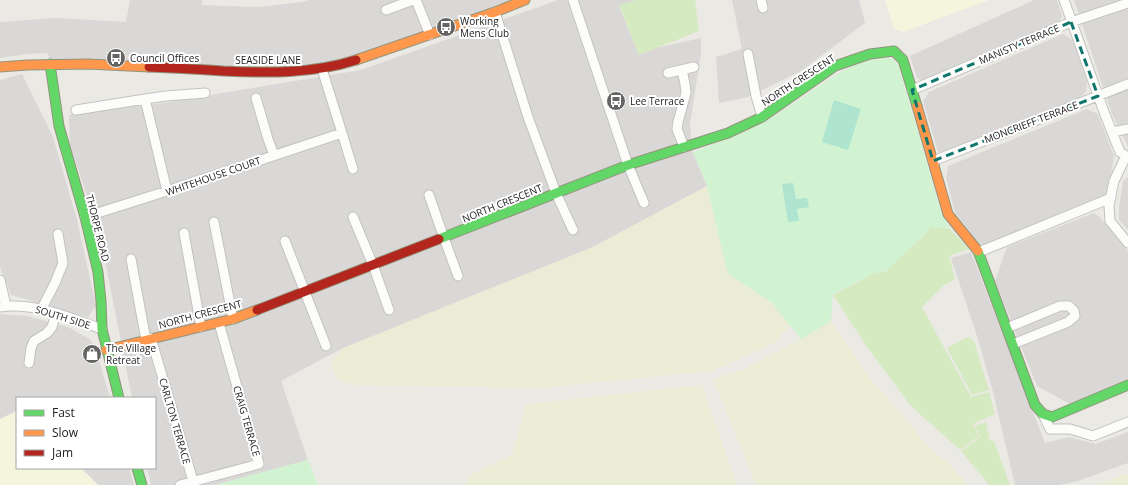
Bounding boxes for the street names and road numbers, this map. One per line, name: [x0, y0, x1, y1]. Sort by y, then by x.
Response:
street label: MANISTY TERRACE: [976, 21, 1062, 67]
street label: NORTH CRESCENT: [758, 51, 838, 109]
street label: SEASIDE LANE: [235, 53, 301, 67]
street label: MONCRIEFF TERRACE: [982, 98, 1080, 146]
street label: WHITEHOUSE COURT: [164, 153, 263, 199]
street label: NORTH CRESCENT: [460, 180, 545, 225]
street label: THORPE ROAD: [83, 193, 113, 263]
street label: NORTH CRESCENT: [157, 296, 244, 332]
street label: SOUTH SIDE: [34, 302, 92, 332]
street label: CARLTON TERRACE: [156, 376, 194, 466]
street label: CRAIG TERRACE: [230, 384, 264, 458]

